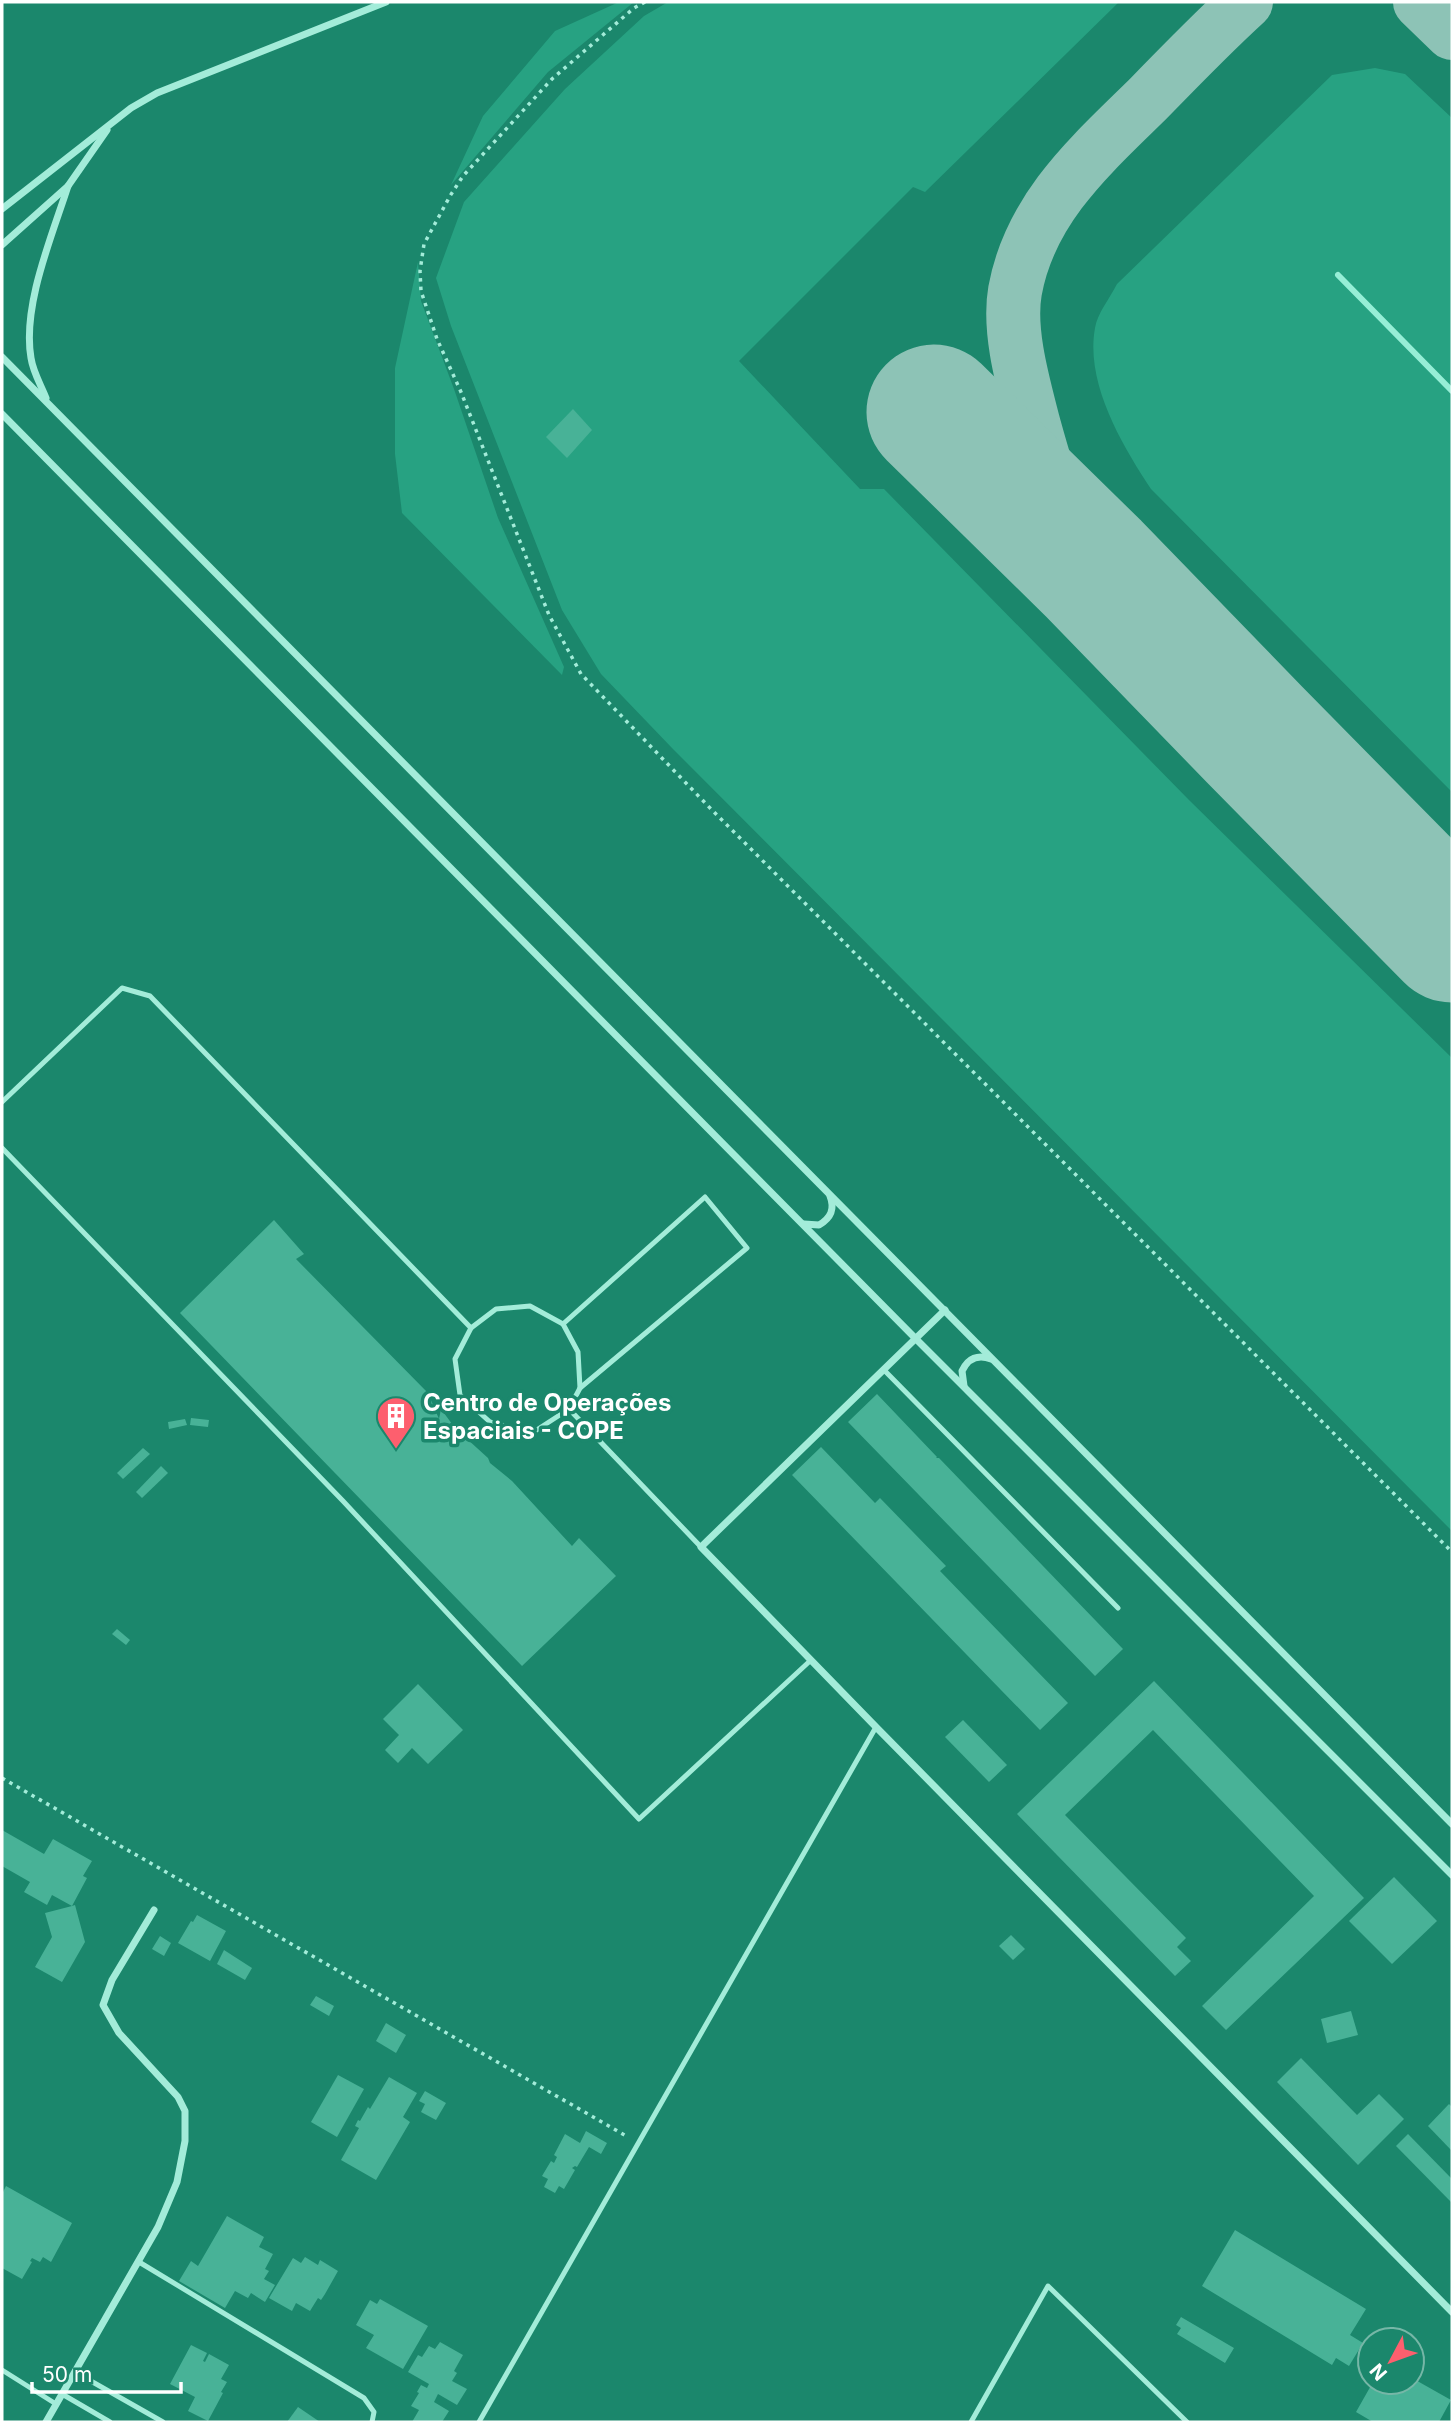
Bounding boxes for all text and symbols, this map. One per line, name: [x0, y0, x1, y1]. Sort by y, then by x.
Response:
place label: Centro de Operações Espaciais - COPE: [423, 1388, 671, 1445]
building icon: Centro de Operações Espaciais - COPE: [375, 1395, 417, 1450]
north arrow: [1356, 2326, 1426, 2396]
scale bar: [32, 2350, 180, 2394]
text: N: [1365, 2359, 1392, 2385]
text: 50 m: [42, 2362, 92, 2387]

